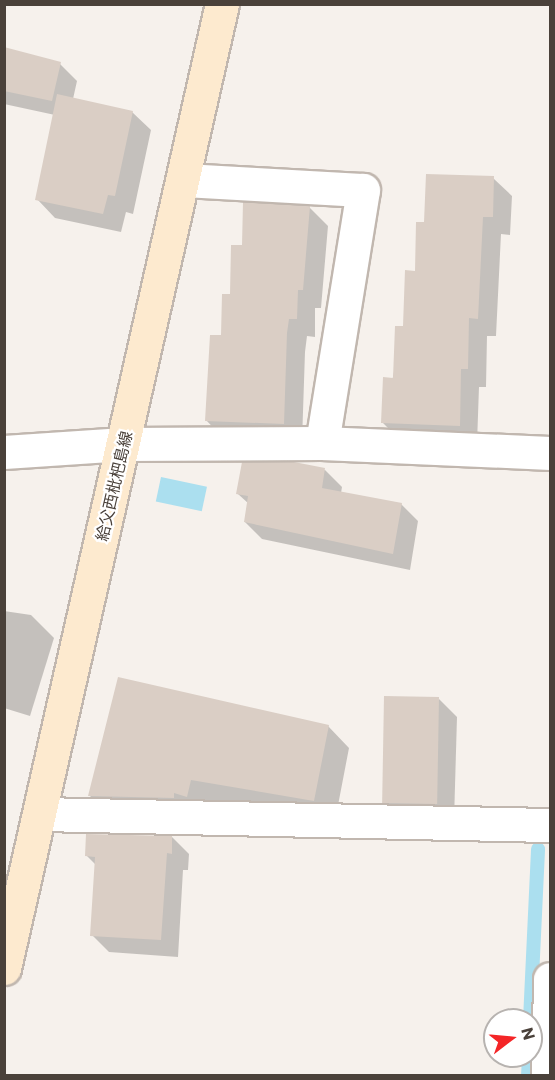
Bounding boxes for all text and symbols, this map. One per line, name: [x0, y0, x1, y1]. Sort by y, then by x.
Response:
street label: 給父西枇杷島線: [92, 429, 136, 543]
north arrow: [483, 1008, 543, 1068]
text: N: [518, 1025, 540, 1042]

